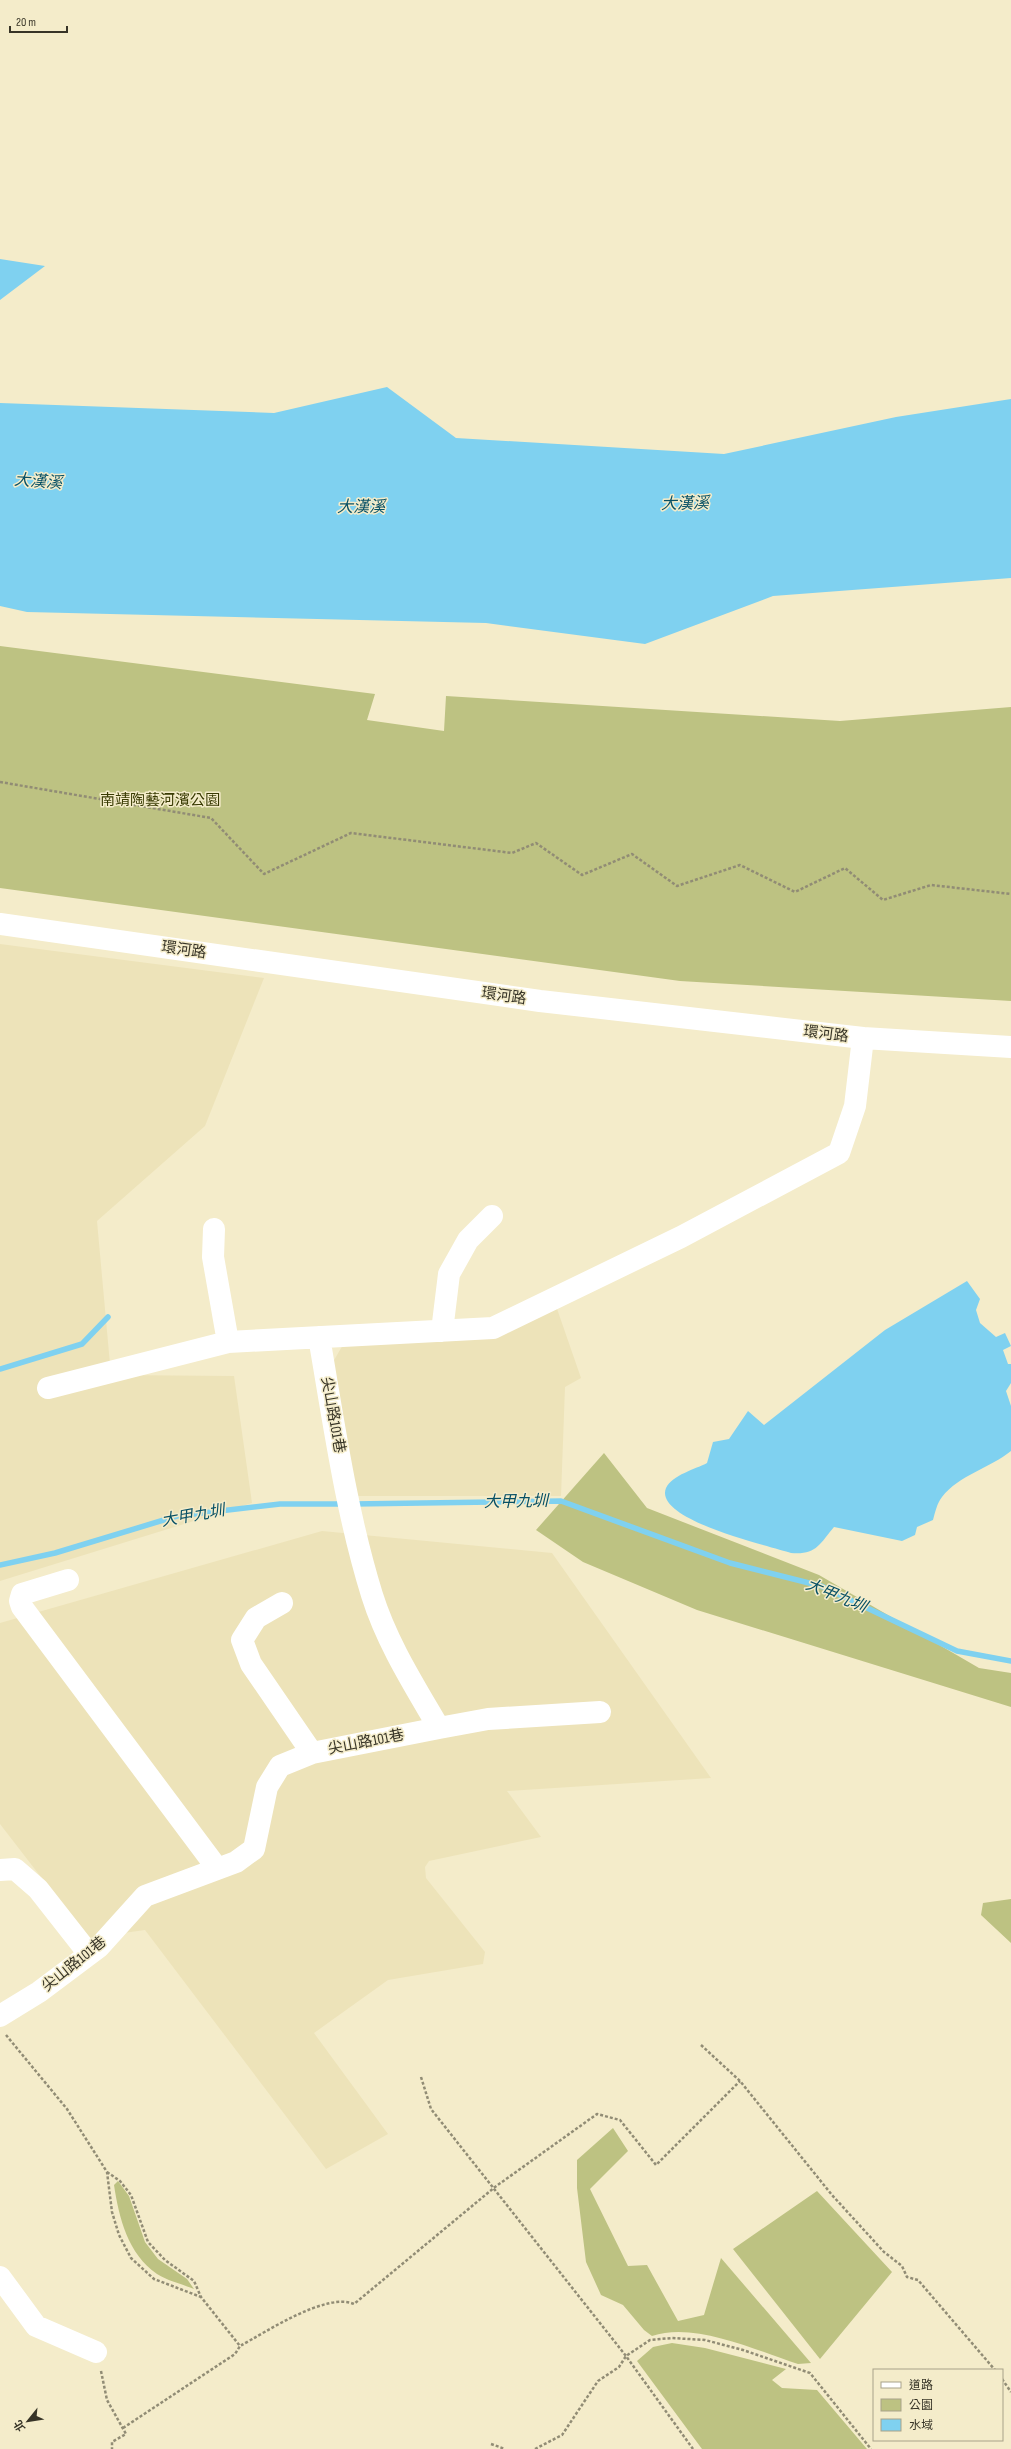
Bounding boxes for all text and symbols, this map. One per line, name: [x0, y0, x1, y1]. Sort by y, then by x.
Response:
scale bar: [10, 8, 67, 34]
text: 20 m: [16, 15, 36, 30]
water label: 大漢溪: [13, 471, 65, 493]
water label: 大漢溪: [661, 494, 711, 514]
water label: 大漢溪: [337, 498, 387, 517]
park label: 南靖陶藝河濱公園: [100, 791, 220, 810]
street label: 環河路: [160, 937, 208, 963]
street label: 環河路: [480, 983, 528, 1009]
street label: 環河路: [803, 1022, 849, 1046]
street label: 尖山路101巷: [317, 1375, 349, 1455]
water label: 大甲九圳: [484, 1492, 550, 1512]
water label: 大甲九圳: [160, 1501, 228, 1531]
water label: 大甲九圳: [803, 1575, 871, 1618]
street label: 尖山路101巷: [326, 1725, 406, 1759]
street label: 尖山路101巷: [38, 1932, 110, 1996]
legend: [873, 2369, 1003, 2441]
text: 道路: [909, 2378, 933, 2393]
text: 公園: [909, 2398, 933, 2413]
north arrow: [8, 2401, 48, 2441]
text: 北: [11, 2418, 28, 2434]
text: 水域: [909, 2418, 933, 2433]

